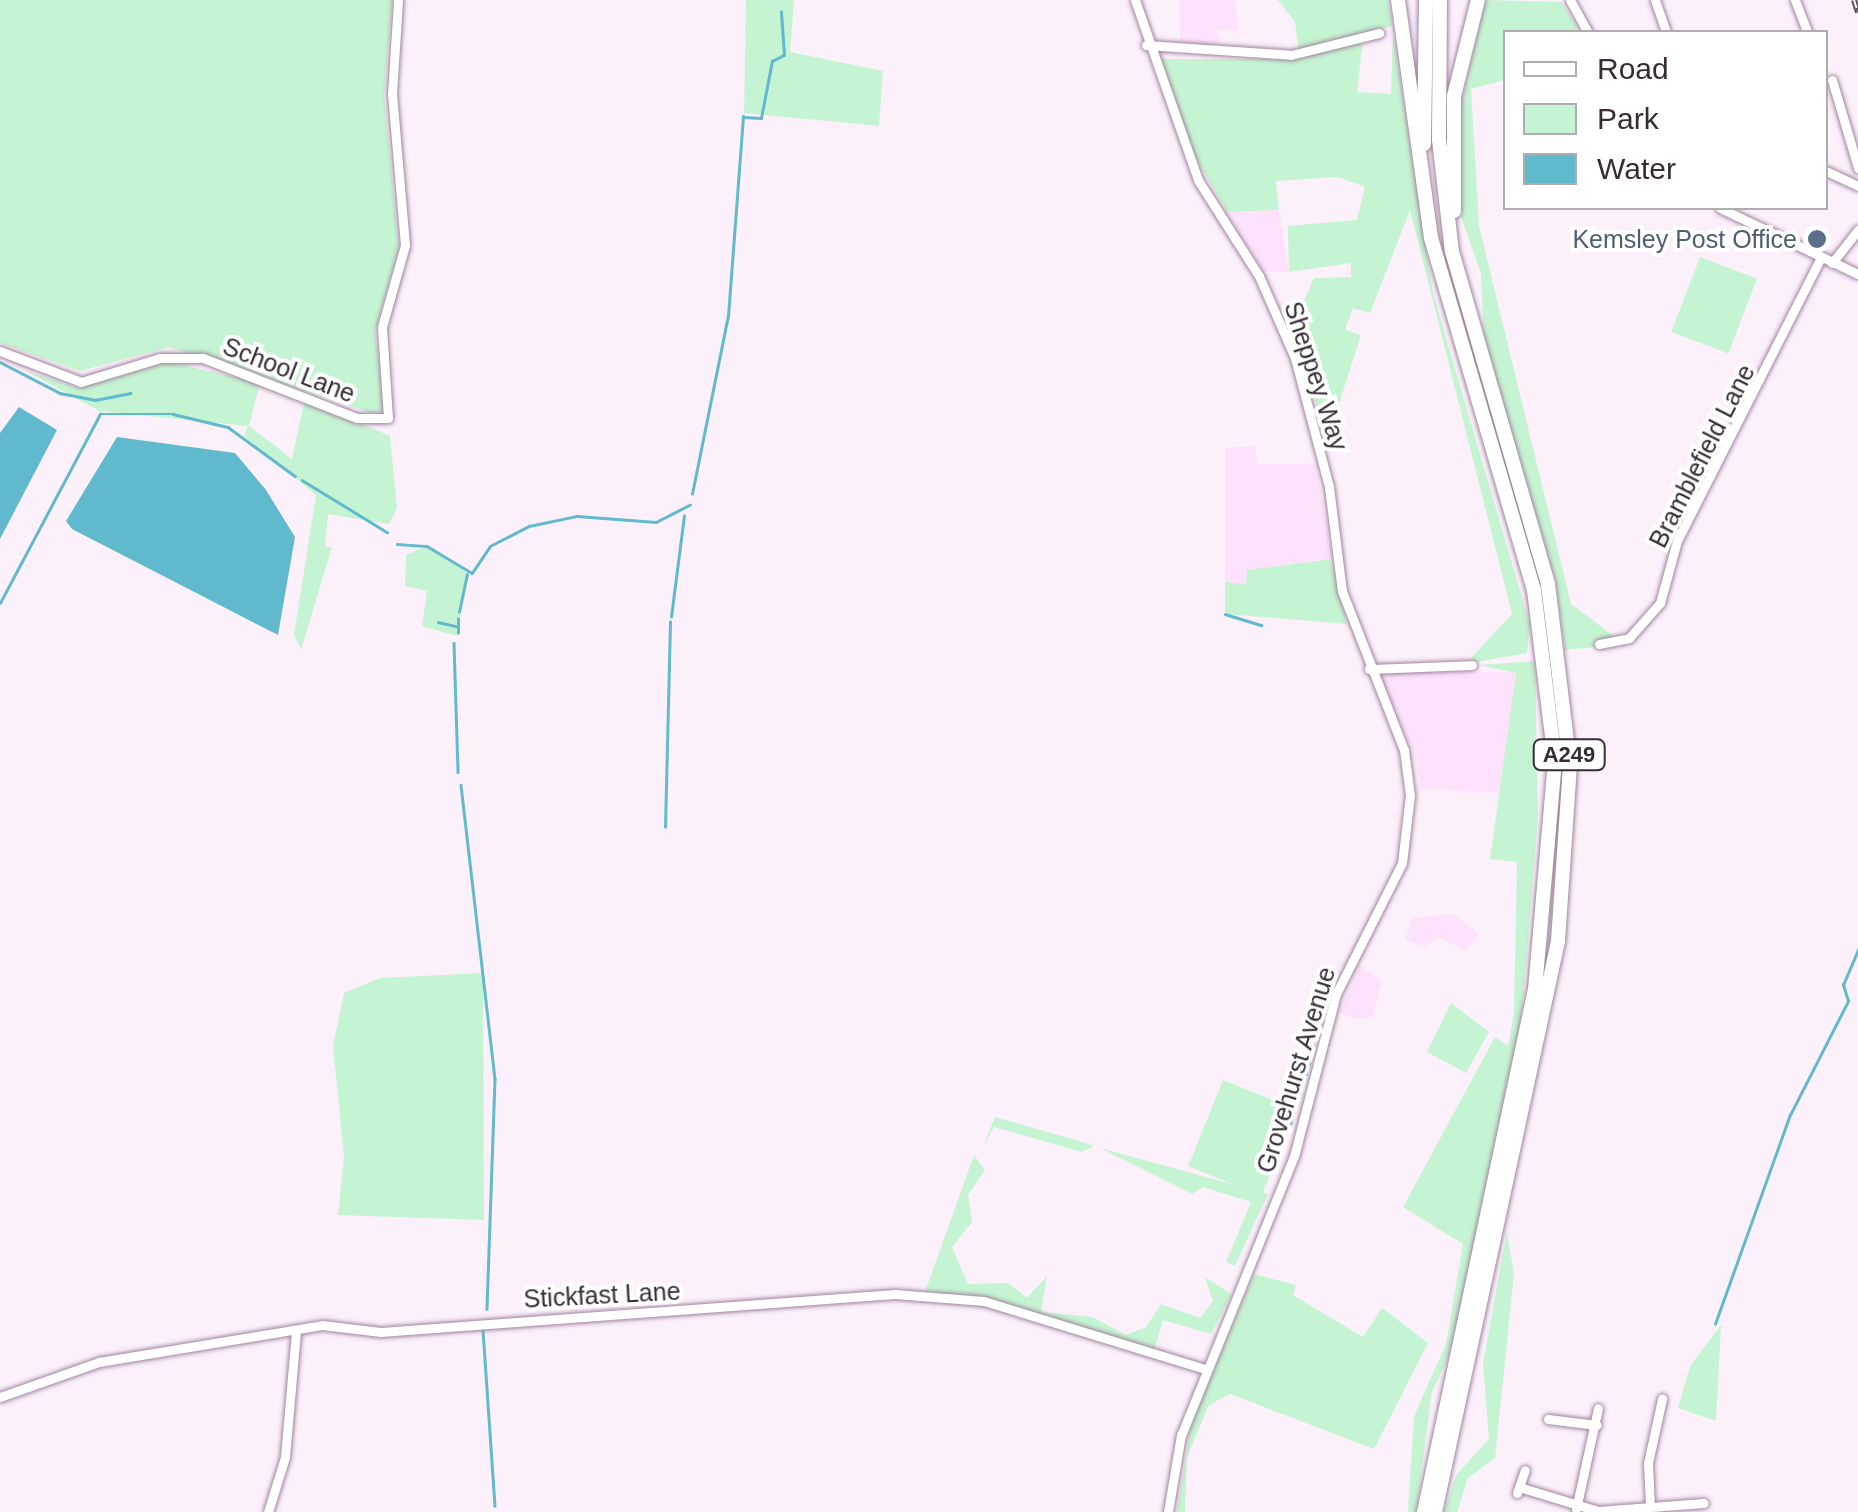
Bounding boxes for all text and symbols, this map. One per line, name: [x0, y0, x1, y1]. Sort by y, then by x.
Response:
legend: [1503, 30, 1828, 210]
text: Road: [1597, 52, 1669, 85]
text: Park: [1597, 102, 1659, 135]
text: Water: [1597, 152, 1676, 185]
place label: Kemsley Post Office: [1572, 224, 1797, 254]
marker: Kemsley Post Office: [1806, 228, 1828, 250]
street label: Sheppey Way: [1278, 298, 1354, 454]
street label: School Lane: [219, 331, 359, 409]
street label: Bramblefield Lane: [1643, 359, 1761, 553]
road number: A249: [1532, 738, 1606, 772]
street label: Grovehurst Avenue: [1250, 963, 1342, 1177]
street label: Stickfast Lane: [523, 1276, 681, 1314]

